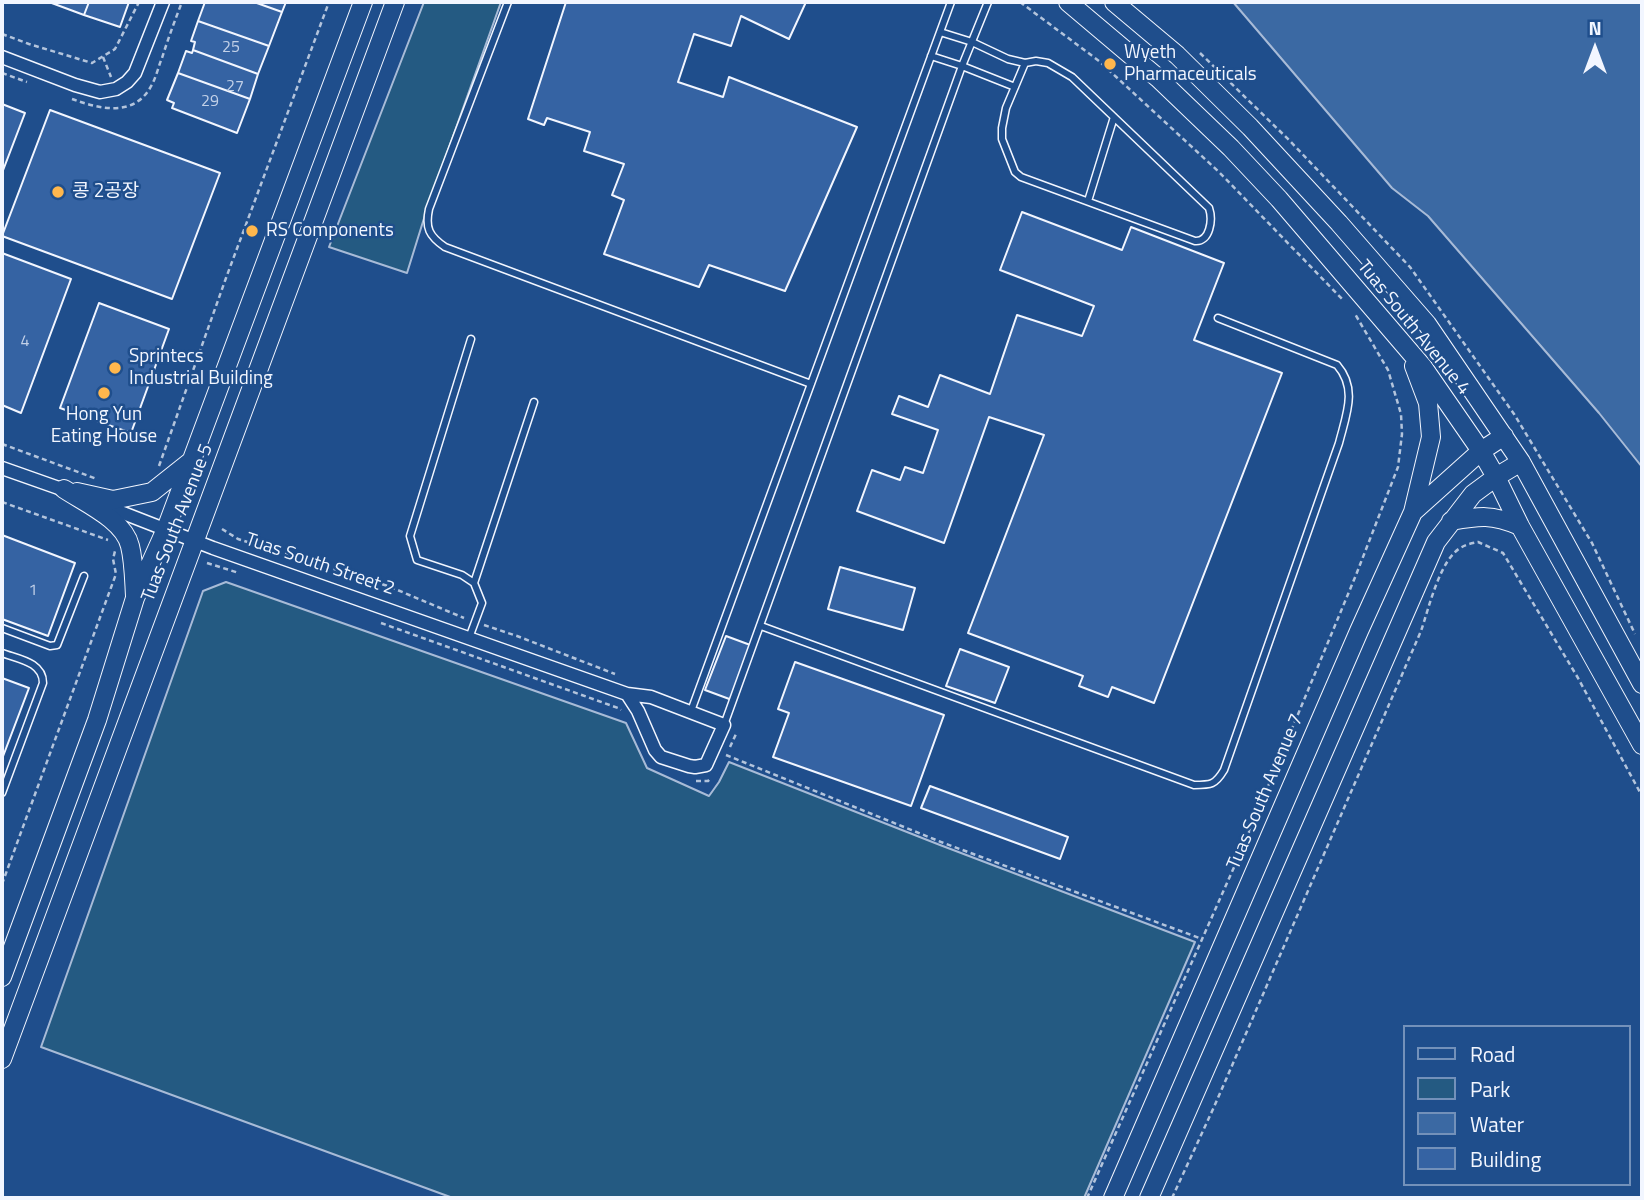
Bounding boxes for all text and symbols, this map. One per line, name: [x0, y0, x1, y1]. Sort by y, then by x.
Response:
text: N: [1588, 13, 1602, 42]
north arrow: [1560, 14, 1630, 84]
house number: 25: [222, 38, 240, 58]
place label: Wyeth Pharmaceuticals: [1124, 42, 1257, 86]
marker: Wyeth Pharmaceuticals: [1102, 56, 1118, 72]
house number: 27: [226, 77, 244, 97]
house number: 29: [201, 92, 219, 112]
place label: 콩 2공장: [72, 181, 139, 203]
marker: 콩 2공장: [50, 184, 66, 200]
place label: RS Components: [266, 220, 394, 242]
marker: RS Components: [244, 223, 260, 239]
street label: Tuas South Avenue 4: [1352, 256, 1474, 400]
house number: 4: [21, 332, 29, 352]
place label: Sprintecs Industrial Building: [129, 346, 273, 390]
marker: Sprintecs Industrial Building: [107, 360, 123, 376]
marker: Hong Yun Eating House: [96, 385, 112, 401]
place label: Hong Yun Eating House: [51, 404, 157, 448]
street label: Tuas South Avenue 5: [137, 441, 219, 605]
street label: Tuas South Street 2: [242, 529, 398, 601]
house number: 1: [29, 581, 37, 601]
street label: Tuas South Avenue 7: [1223, 711, 1309, 873]
legend: [1402, 1025, 1630, 1186]
text: Road: [1470, 1038, 1515, 1070]
text: Park: [1470, 1073, 1510, 1105]
text: Water: [1470, 1108, 1524, 1140]
text: Building: [1470, 1143, 1541, 1175]

